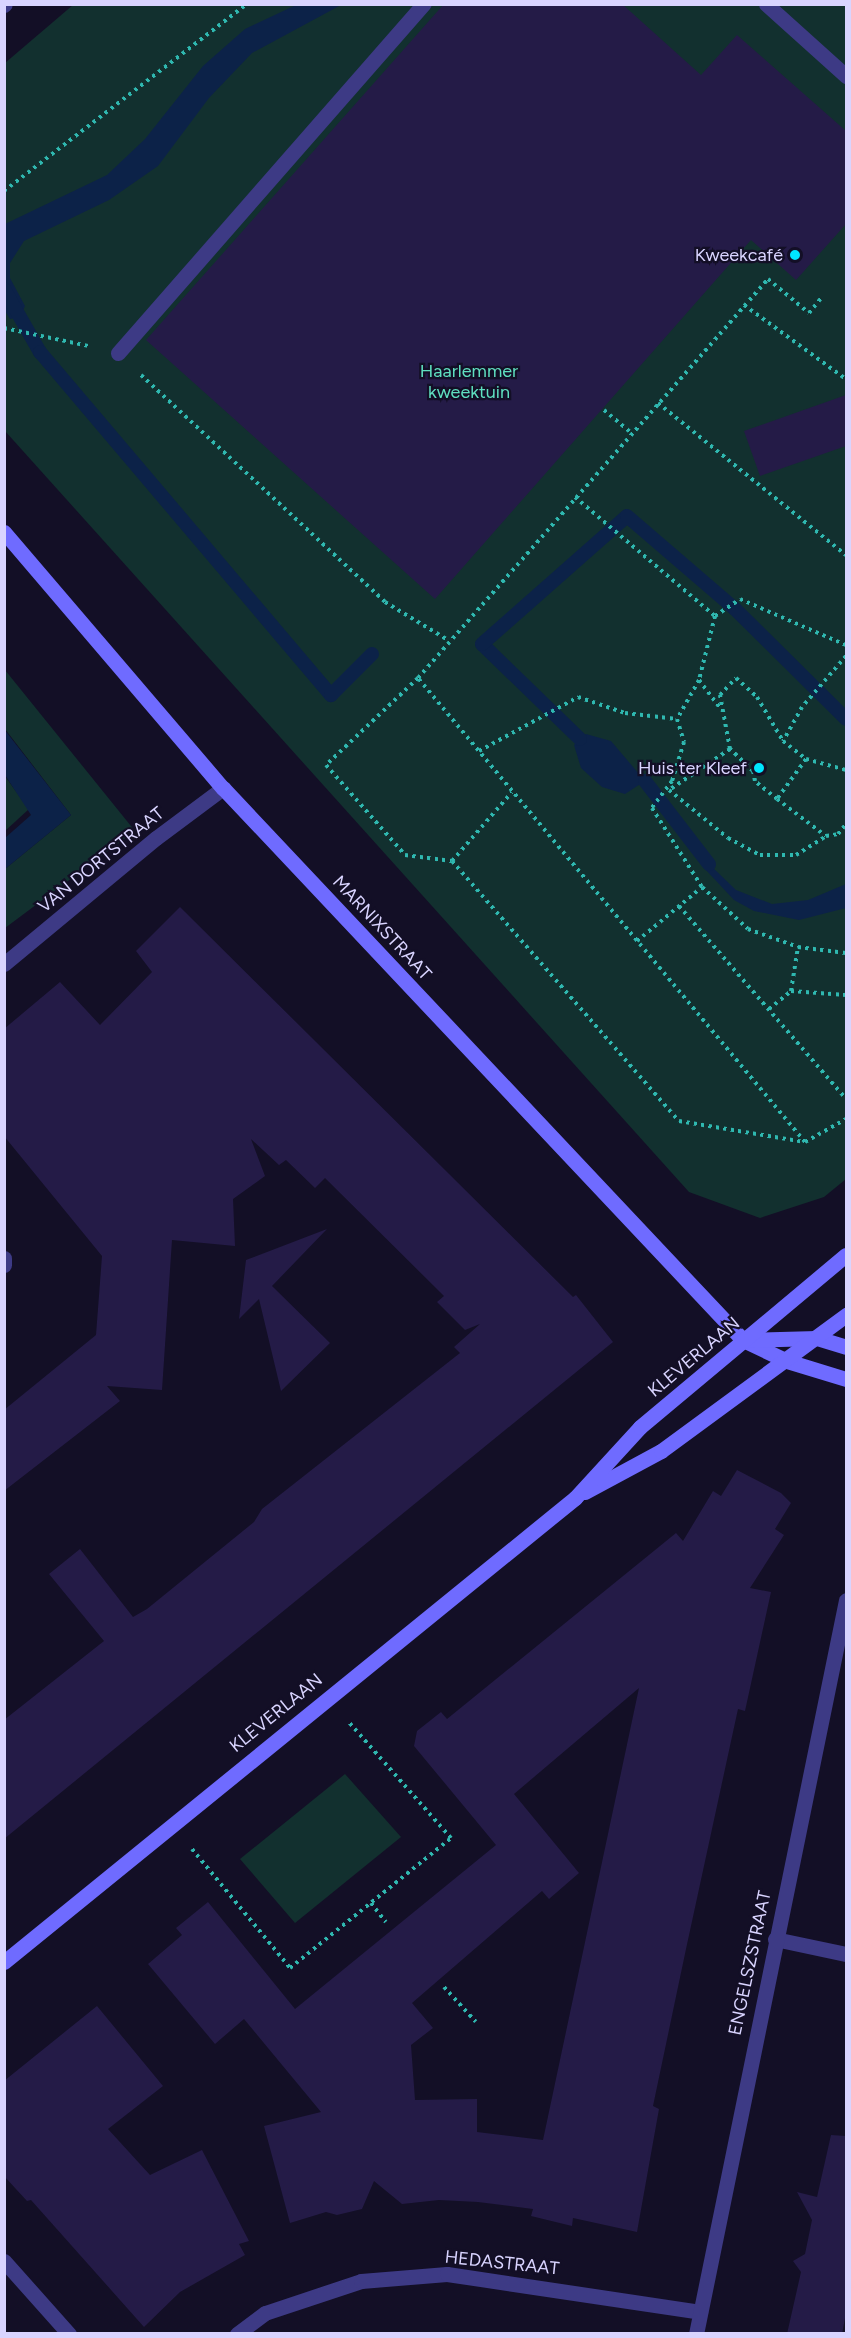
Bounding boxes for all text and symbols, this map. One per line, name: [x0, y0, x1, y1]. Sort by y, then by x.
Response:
place label: Kweekcafé: [695, 244, 783, 266]
marker: Kweekcafé: [788, 248, 802, 262]
park label: Haarlemmer kweektuin: [420, 361, 518, 404]
place label: Huis ter Kleef: [638, 757, 747, 779]
marker: Huis ter Kleef: [752, 761, 766, 775]
street label: VAN DORTSTRAAT: [34, 802, 168, 918]
street label: MARNIXSTRAAT: [328, 871, 436, 985]
street label: KLEVERLAAN: [644, 1312, 744, 1402]
street label: KLEVERLAAN: [225, 1669, 327, 1757]
street label: ENGELSZSTRAAT: [724, 1889, 776, 2037]
street label: HEDASTRAAT: [444, 2246, 560, 2280]

